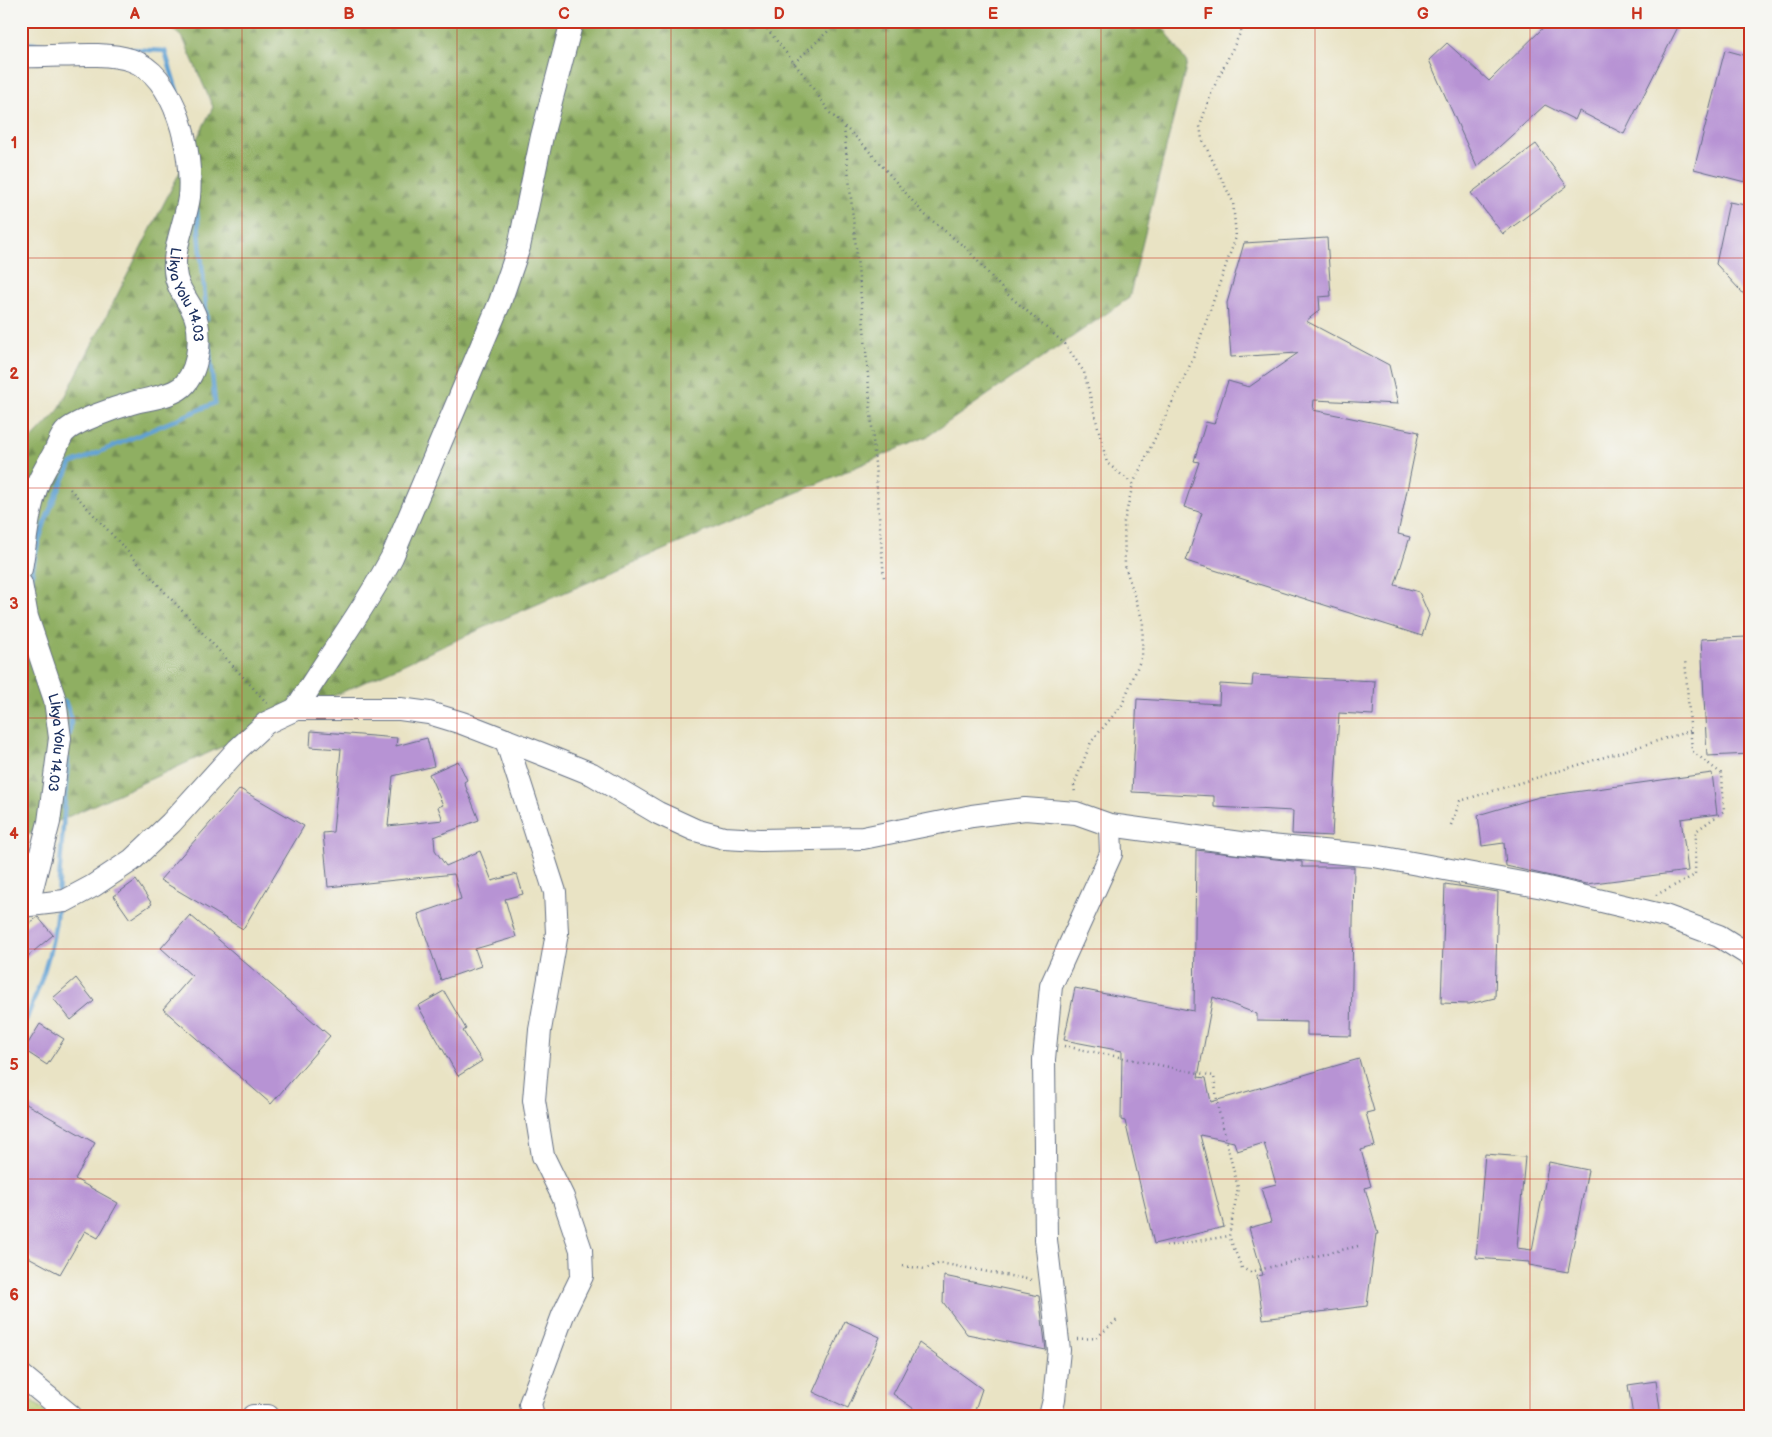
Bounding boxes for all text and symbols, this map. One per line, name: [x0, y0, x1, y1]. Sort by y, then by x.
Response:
text: A: [129, 5, 140, 24]
text: B: [343, 5, 355, 24]
text: C: [558, 5, 570, 24]
text: D: [773, 5, 785, 24]
text: E: [988, 5, 998, 24]
text: F: [1203, 5, 1213, 24]
text: G: [1417, 5, 1429, 24]
text: H: [1631, 5, 1643, 24]
text: 1: [11, 134, 17, 153]
street label: Lİkya Yolu 14.03: [166, 246, 207, 342]
text: 2: [9, 365, 19, 384]
text: 3: [9, 595, 19, 614]
street label: Lİkya Yolu 14.03: [45, 691, 69, 793]
text: 4: [9, 825, 19, 844]
text: 5: [9, 1056, 19, 1075]
text: 6: [9, 1286, 19, 1305]

